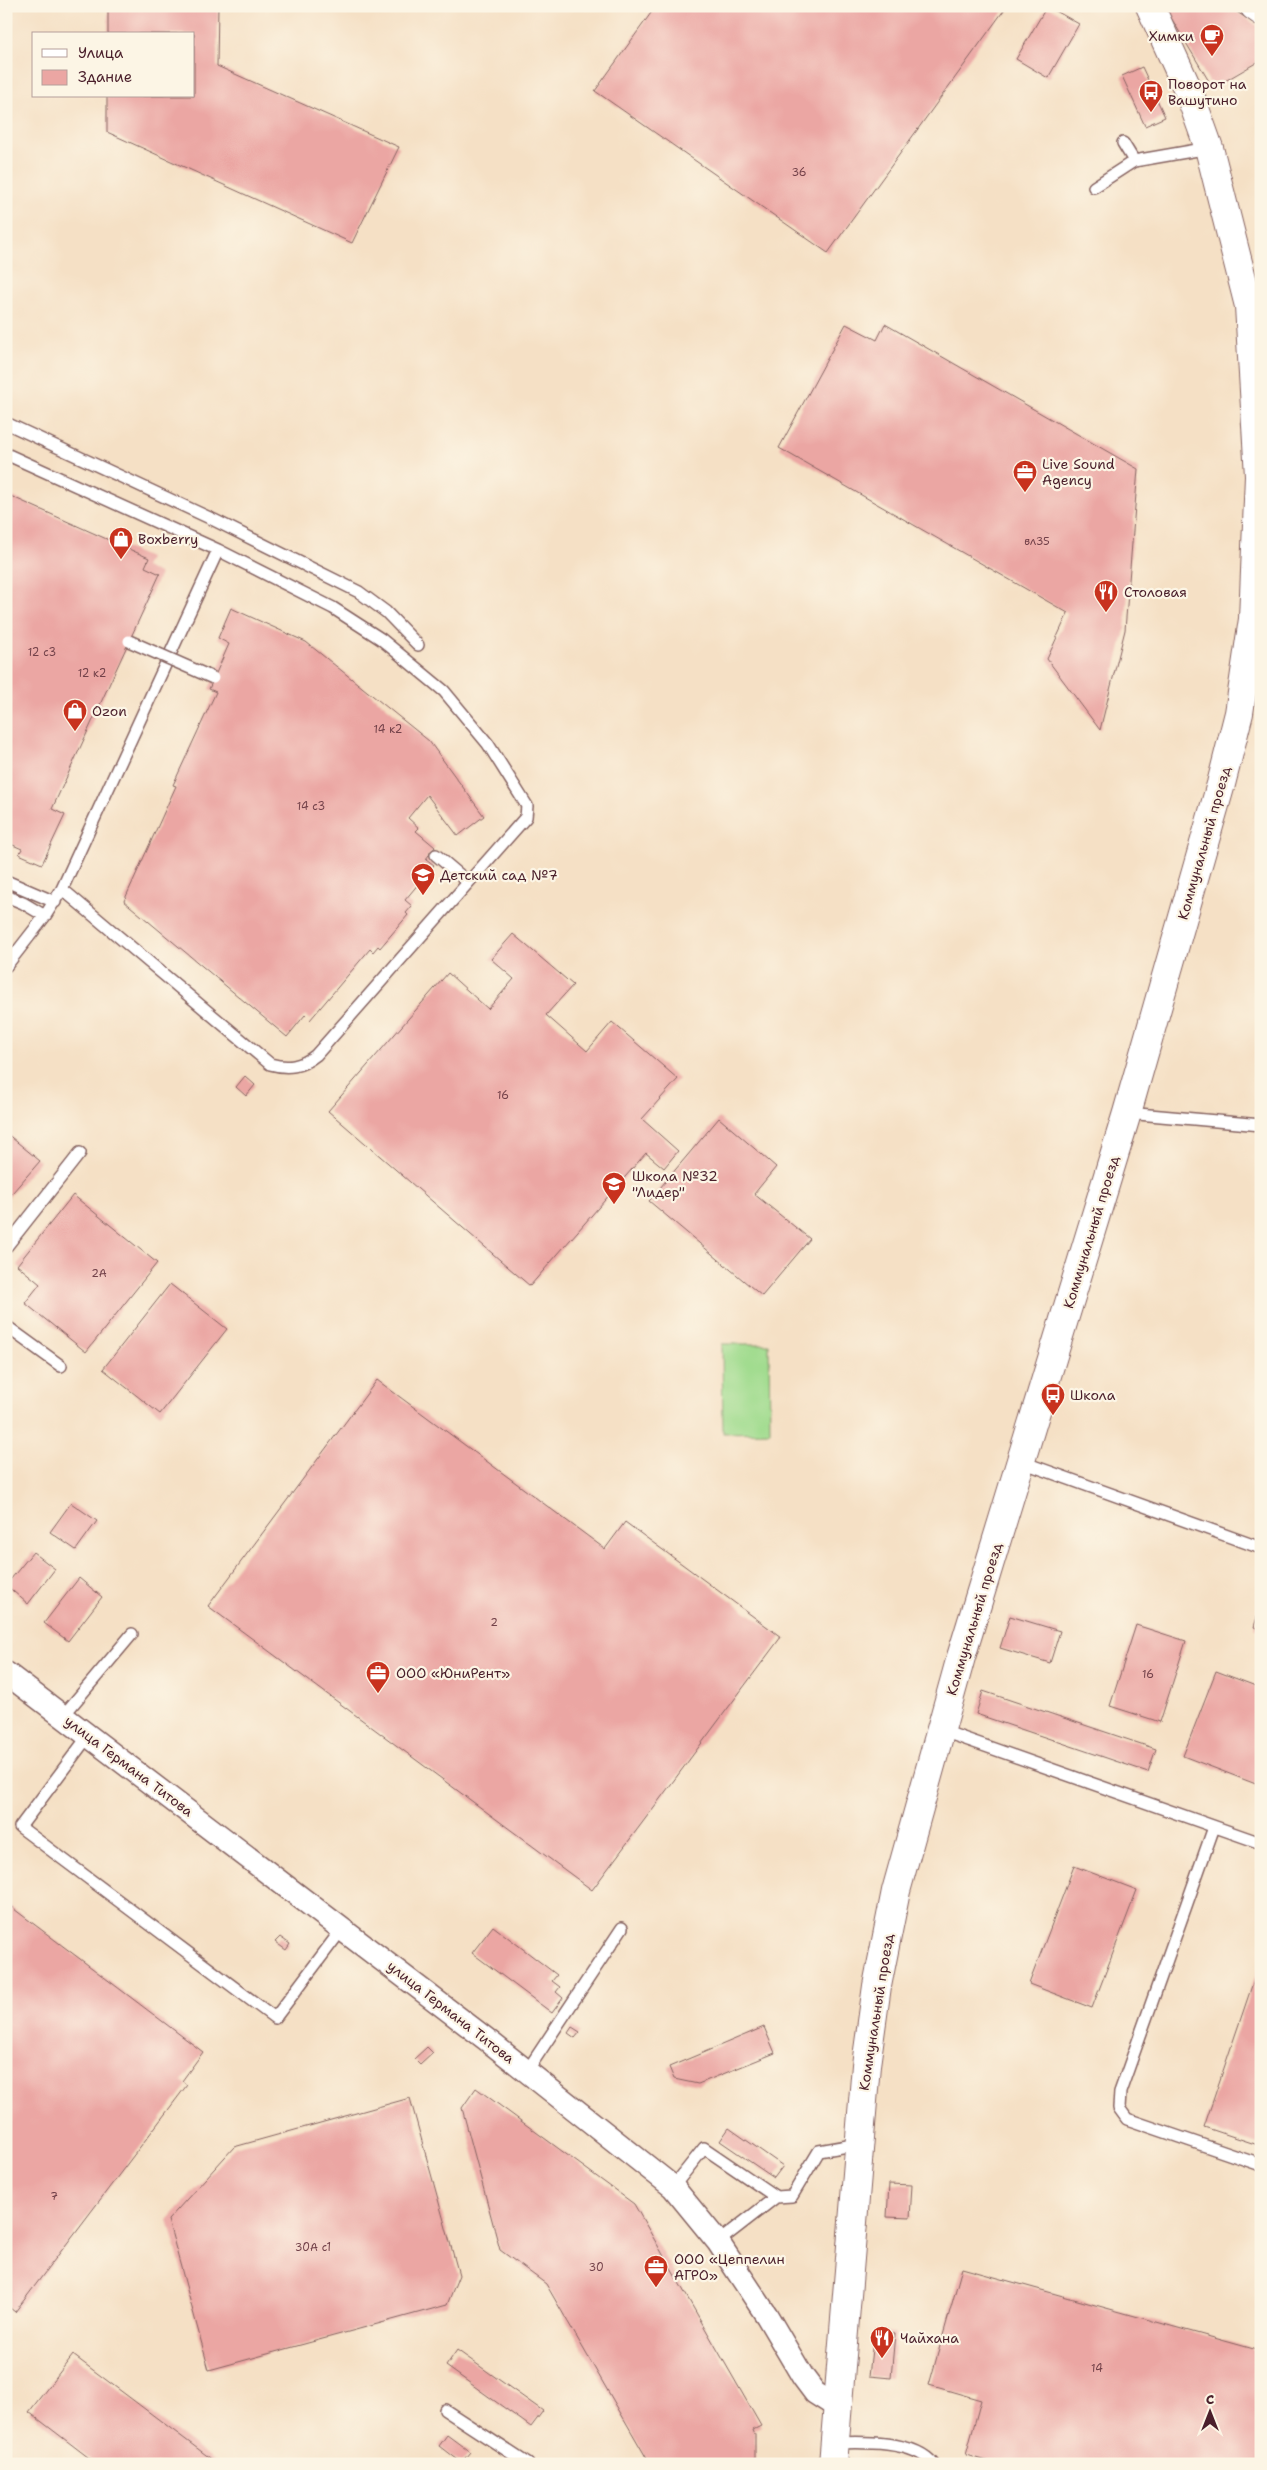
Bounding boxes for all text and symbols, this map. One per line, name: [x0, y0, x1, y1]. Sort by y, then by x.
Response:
cafe icon: Химки: [1199, 23, 1225, 57]
place label: Химки: [1149, 27, 1194, 45]
legend: [32, 32, 195, 98]
text: Улица: [78, 43, 124, 63]
text: Здание: [78, 67, 132, 87]
place label: Поворот на Вашутино: [1168, 75, 1247, 109]
bus stop icon: Поворот на Вашутино: [1138, 79, 1164, 113]
house number: 36: [791, 165, 807, 180]
place label: Live Sound Agency: [1042, 455, 1115, 489]
office icon: Live Sound Agency: [1012, 459, 1038, 493]
shop icon: Boxberry: [108, 526, 134, 560]
place label: Boxberry: [138, 530, 198, 548]
house number: вл35: [1024, 534, 1050, 549]
restaurant icon: Столовая: [1093, 579, 1119, 613]
place label: Столовая: [1124, 583, 1187, 601]
house number: 12 с3: [28, 645, 56, 660]
house number: 12 к2: [78, 666, 106, 681]
shop icon: Ozon: [62, 698, 88, 732]
place label: Ozon: [92, 702, 127, 720]
house number: 14 к2: [374, 722, 402, 737]
street label: Коммунальный проезд: [1173, 764, 1235, 922]
house number: 14 с3: [297, 799, 325, 814]
school or university icon: Детский сад №7: [410, 862, 436, 896]
place label: Детский сад №7: [440, 866, 558, 884]
house number: 16: [497, 1088, 509, 1103]
street label: Коммунальный проезд: [1059, 1153, 1123, 1311]
place label: Школа №32 "Лидер": [632, 1167, 718, 1201]
school or university icon: Школа №32 "Лидер": [601, 1171, 627, 1205]
house number: 2А: [91, 1266, 107, 1281]
bus stop icon: Школа: [1040, 1382, 1066, 1416]
place label: Школа: [1070, 1386, 1116, 1404]
street label: Коммунальный проезд: [942, 1540, 1006, 1698]
house number: 2: [490, 1615, 498, 1630]
office icon: ООО «ЮниРент»: [365, 1660, 391, 1694]
place label: ООО «ЮниРент»: [396, 1664, 510, 1682]
house number: 16: [1142, 1667, 1154, 1682]
street label: улица Германа Титова: [61, 1712, 197, 1821]
street label: Коммунальный проезд: [855, 1932, 897, 2092]
street label: улица Германа Титова: [384, 1957, 519, 2068]
house number: 7: [50, 2189, 58, 2204]
house number: 30А с1: [295, 2240, 331, 2255]
place label: ООО «Цеппелин АГРО»: [674, 2250, 785, 2284]
office icon: ООО «Цеппелин АГРО»: [643, 2254, 669, 2288]
house number: 30: [588, 2260, 604, 2275]
restaurant icon: Чайхана: [869, 2325, 895, 2359]
place label: Чайхана: [900, 2329, 959, 2347]
house number: 14: [1091, 2361, 1103, 2376]
north arrow: [1184, 2388, 1234, 2438]
text: С: [1206, 2390, 1214, 2408]

